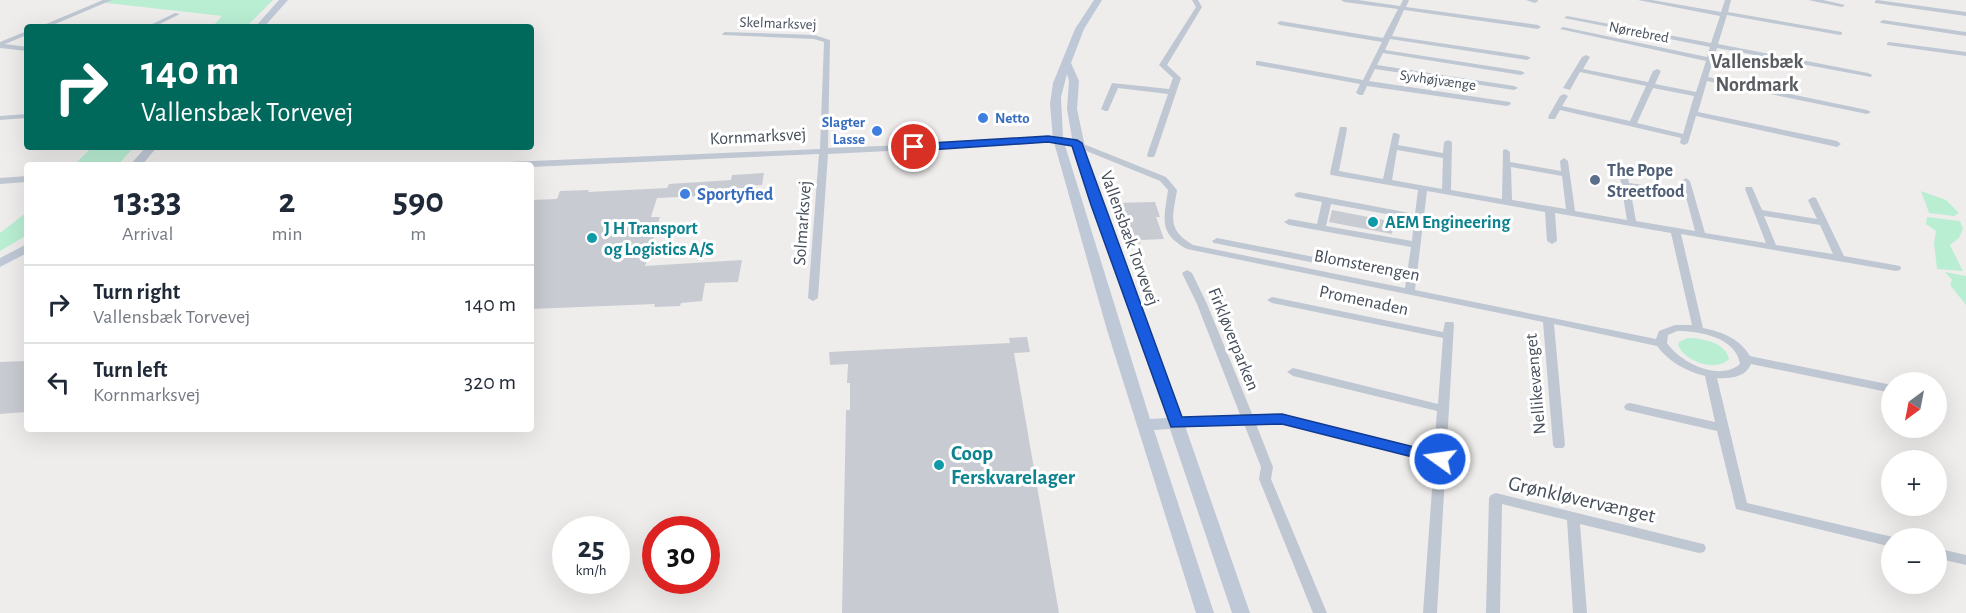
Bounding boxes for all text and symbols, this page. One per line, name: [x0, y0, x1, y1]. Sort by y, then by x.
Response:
street label: Skelmarksvej: [739, 15, 817, 32]
street label: Nørrebred: [1608, 19, 1670, 46]
icon: right: [42, 48, 120, 126]
text: 140 m: [141, 50, 239, 92]
district label: Vallensbæk Nordmark: [1711, 52, 1803, 95]
street label: Syvhøjvænge: [1399, 68, 1477, 93]
text: Vallensbæk Torvevej: [141, 99, 354, 126]
marker: Netto: [976, 111, 990, 125]
place label: Netto: [995, 111, 1030, 126]
place label: Slagter Lasse: [822, 115, 866, 147]
pin: [888, 121, 939, 172]
marker: Slagter Lasse: [870, 124, 884, 138]
street label: Kornmarksvej: [709, 125, 807, 149]
icon: arrive: [897, 130, 930, 163]
place label: The Pope Streetfood: [1607, 162, 1685, 201]
street label: Vallensbæk Torvevej: [1096, 169, 1162, 308]
marker: The Pope Streetfood: [1588, 173, 1602, 187]
street label: Solmarksvej: [791, 180, 815, 266]
text: 13:33: [114, 183, 182, 219]
text: 2: [279, 183, 295, 219]
text: 590: [392, 183, 444, 219]
place label: Sportyfied: [697, 186, 774, 204]
marker: Sportyfied: [678, 187, 692, 201]
place label: AEM Engineering: [1385, 214, 1511, 232]
marker: AEM Engineering: [1366, 215, 1380, 229]
place label: J H Transport og Logistics A/S: [604, 220, 714, 259]
text: Arrival: [122, 224, 173, 244]
text: min: [271, 224, 303, 244]
text: m: [410, 224, 426, 244]
marker: J H Transport og Logistics A/S: [585, 231, 599, 245]
street label: Blomsterengen: [1312, 247, 1421, 285]
text: Turn right: [93, 281, 180, 303]
street label: Promenaden: [1318, 283, 1410, 319]
street label: Firkløverparken: [1204, 285, 1262, 393]
icon: right: [42, 288, 75, 321]
text: 140 m: [465, 293, 516, 315]
text: Vallensbæk Torvevej: [93, 307, 250, 327]
street label: Nellikevænget: [1523, 332, 1549, 435]
text: Turn left: [93, 359, 167, 381]
icon: left: [42, 366, 75, 399]
text: 320 m: [464, 371, 516, 393]
north arrow: [1881, 372, 1947, 438]
map controls: [1881, 372, 1947, 594]
text: Kornmarksvej: [93, 385, 200, 405]
position arrow: [1408, 427, 1472, 491]
place label: Coop Ferskvarelager: [951, 443, 1076, 488]
button: +: [1881, 450, 1947, 516]
marker: Coop Ferskvarelager: [932, 458, 946, 472]
street label: Grønkløvervænget: [1506, 472, 1658, 527]
speed limit sign: 30: [642, 516, 720, 594]
button: −: [1881, 528, 1947, 594]
text: 25: [577, 533, 605, 563]
text: km/h: [576, 563, 606, 578]

